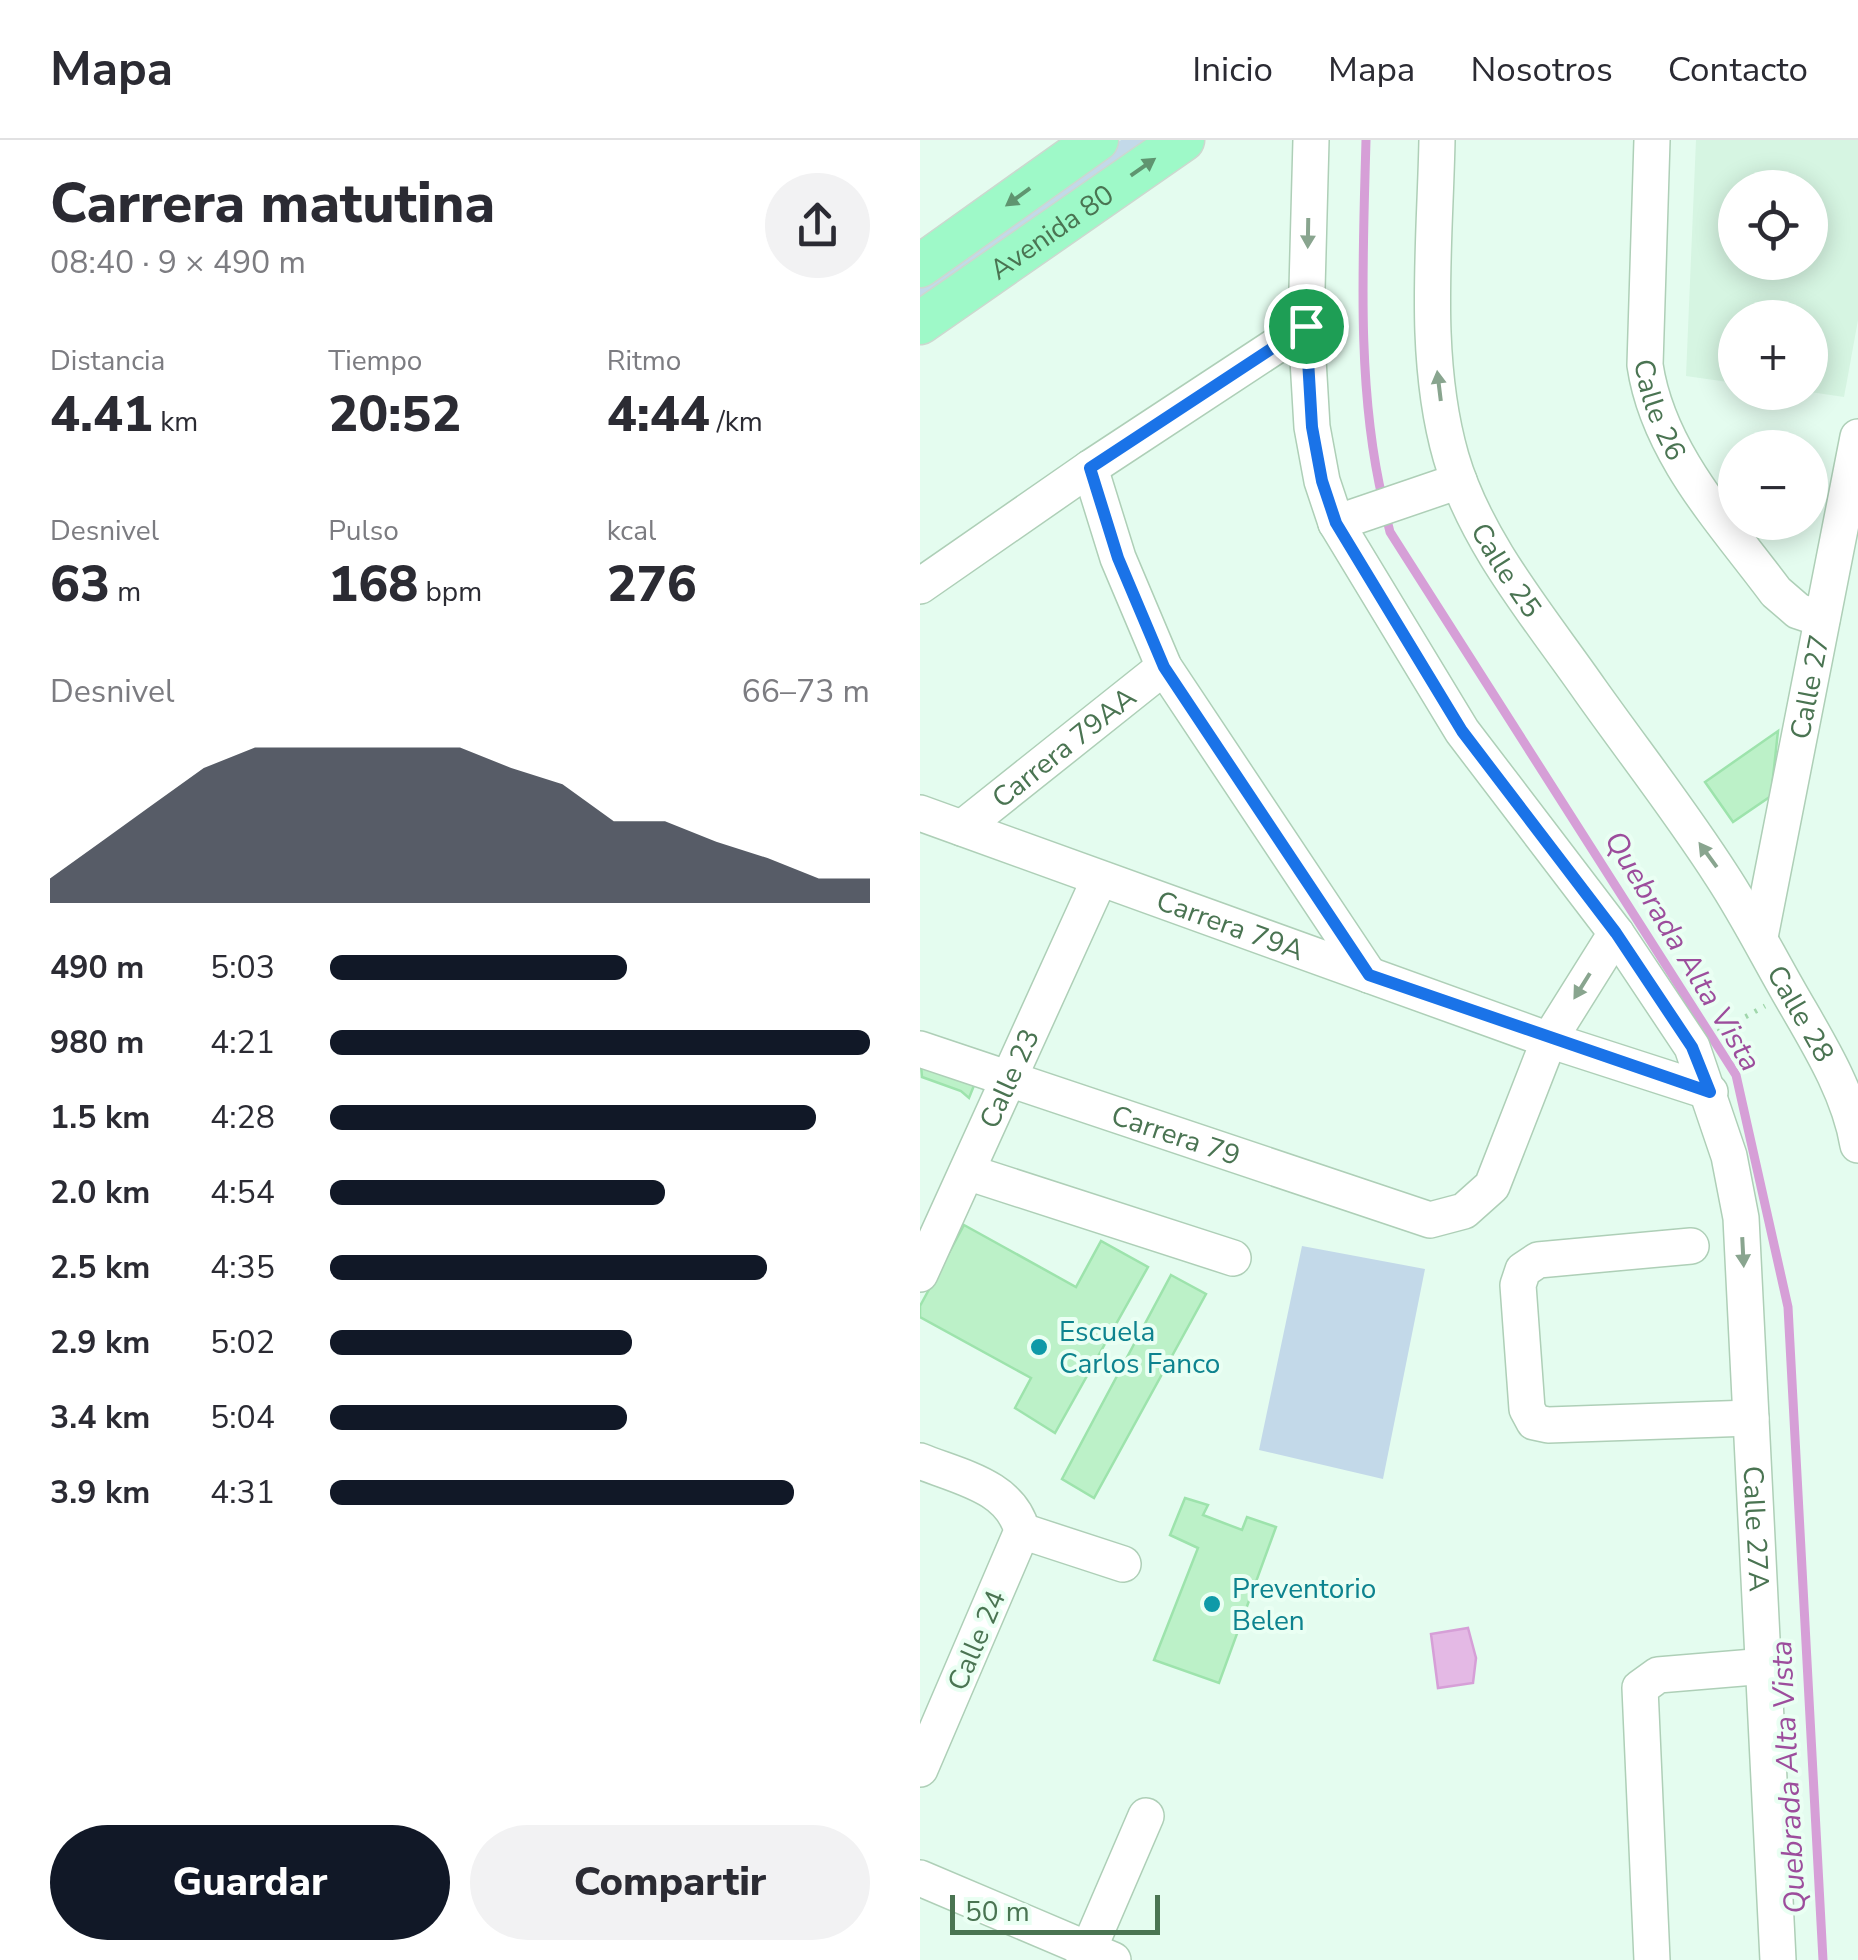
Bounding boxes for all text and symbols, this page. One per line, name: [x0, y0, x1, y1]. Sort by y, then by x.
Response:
text: Mapa: [50, 36, 173, 102]
text: Inicio: [1192, 46, 1273, 93]
text: Mapa: [1328, 46, 1415, 93]
text: Nosotros: [1470, 46, 1613, 93]
text: Contacto: [1668, 46, 1808, 93]
one-way arrow: [1130, 158, 1157, 177]
text: Carrera matutina: [50, 166, 495, 241]
map controls: [1718, 170, 1828, 540]
button: locate: [1718, 170, 1828, 280]
button: share: [765, 173, 870, 278]
street label: Avenida 80: [982, 176, 1122, 289]
one-way arrow: [1005, 186, 1031, 206]
one-way arrow: [1300, 218, 1316, 250]
text: 08:40 · 9 × 490 m: [50, 241, 306, 284]
pin: [1264, 284, 1349, 369]
icon: arrive: [1279, 299, 1334, 354]
button: +: [1718, 300, 1828, 410]
text: Distancia: [50, 342, 165, 380]
text: Tiempo: [328, 342, 422, 380]
text: Ritmo: [607, 342, 681, 380]
street label: Calle 26: [1624, 356, 1695, 468]
one-way arrow: [1431, 370, 1447, 402]
text: 4.41: [50, 380, 153, 449]
text: 20:52: [328, 380, 461, 449]
text: 4:44: [607, 380, 710, 449]
text: km: [153, 403, 198, 441]
text: /km: [710, 403, 763, 441]
button: −: [1718, 430, 1828, 540]
text: Desnivel: [50, 512, 159, 550]
text: Pulso: [328, 512, 399, 550]
text: kcal: [607, 512, 656, 550]
street label: Calle 25: [1461, 516, 1550, 626]
text: 63: [50, 550, 110, 619]
text: 168: [328, 550, 418, 619]
text: 276: [607, 550, 697, 619]
text: m: [110, 573, 141, 611]
text: bpm: [418, 573, 482, 611]
street label: Calle 27: [1781, 632, 1839, 742]
text: Desnivel: [50, 670, 175, 713]
text: 66–73 m: [742, 670, 870, 713]
street label: Carrera 79AA: [984, 679, 1144, 817]
water label: Quebrada Alta Vista: [1594, 823, 1771, 1079]
one-way arrow: [1698, 842, 1718, 869]
street label: Carrera 79A: [1151, 882, 1309, 970]
text: 490 m: [50, 946, 144, 989]
text: 5:03: [210, 946, 275, 989]
street label: Calle 28: [1758, 959, 1843, 1069]
one-way arrow: [1574, 973, 1592, 1000]
text: 980 m: [50, 1021, 144, 1064]
text: 4:21: [210, 1021, 275, 1064]
street label: Calle 23: [971, 1023, 1049, 1135]
text: 1.5 km: [50, 1096, 150, 1139]
text: 4:28: [210, 1096, 275, 1139]
street label: Carrera 79: [1106, 1097, 1245, 1175]
text: 2.0 km: [50, 1171, 150, 1214]
text: 4:54: [210, 1171, 275, 1214]
one-way arrow: [1735, 1237, 1751, 1269]
text: 2.5 km: [50, 1246, 150, 1289]
text: 4:35: [210, 1246, 275, 1289]
place label: Escuela Carlos Fanco: [1059, 1313, 1220, 1383]
text: 2.9 km: [50, 1321, 150, 1364]
text: 5:02: [210, 1321, 275, 1364]
marker: Escuela Carlos Fanco: [1028, 1336, 1050, 1358]
text: 3.4 km: [50, 1396, 150, 1439]
text: 5:04: [210, 1396, 275, 1439]
street label: Calle 27A: [1733, 1465, 1778, 1593]
text: 3.9 km: [50, 1471, 150, 1514]
text: 4:31: [210, 1471, 275, 1514]
place label: Preventorio Belen: [1232, 1570, 1376, 1640]
street label: Calle 24: [939, 1584, 1015, 1696]
marker: Preventorio Belen: [1201, 1593, 1223, 1615]
water label: Quebrada Alta Vista: [1761, 1639, 1816, 1915]
button: Guardar: [50, 1825, 450, 1940]
button: Compartir: [470, 1825, 870, 1940]
scale bar: [950, 1890, 1160, 1934]
text: 50 m: [965, 1893, 1030, 1931]

